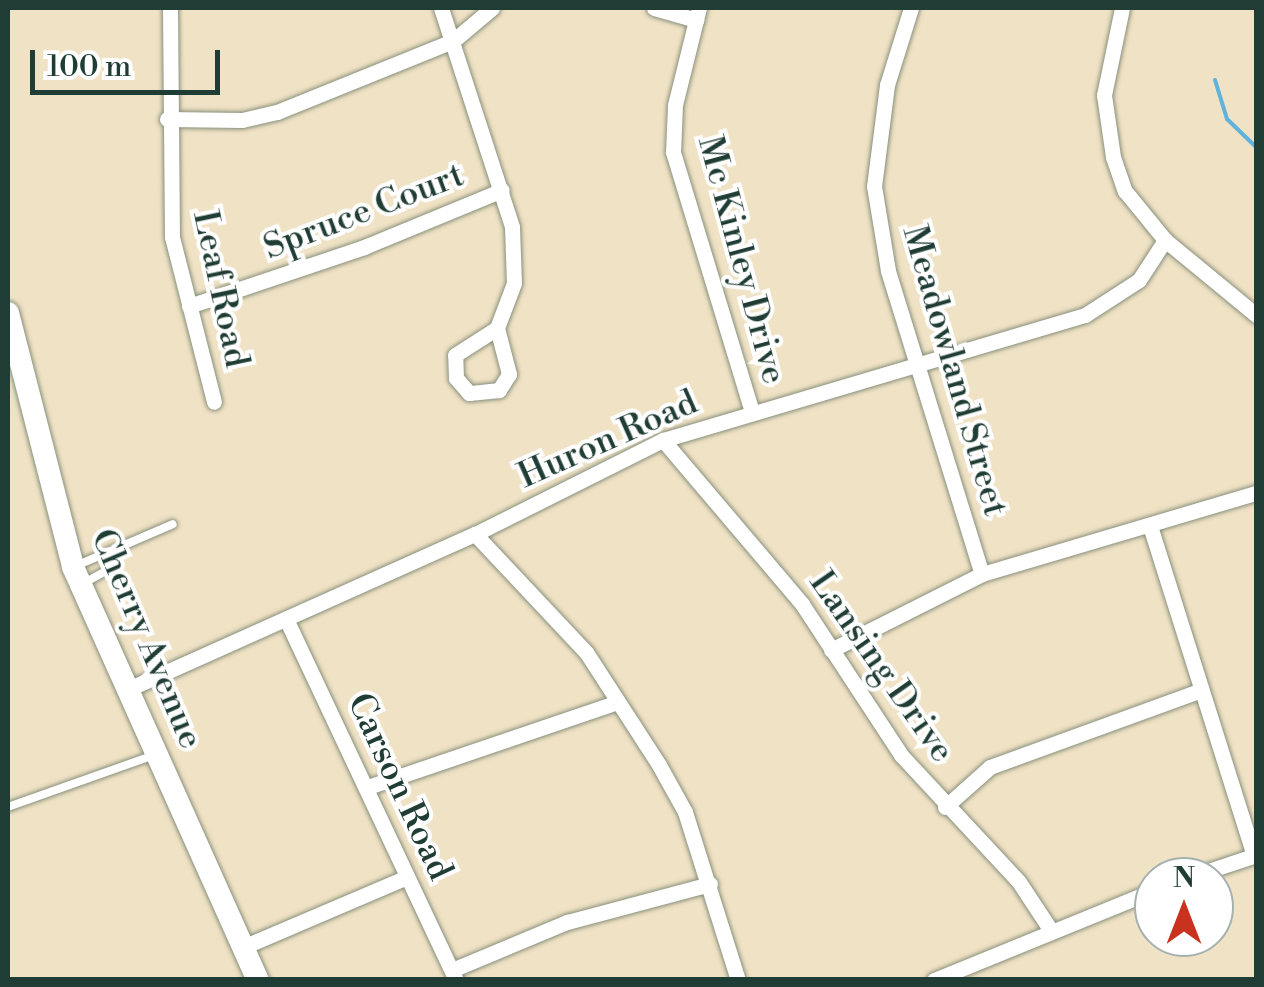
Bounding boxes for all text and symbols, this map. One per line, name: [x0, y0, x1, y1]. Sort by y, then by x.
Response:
scale bar: [35, 30, 225, 92]
text: 100 m: [47, 48, 131, 86]
street label: Mc Kinley Drive: [688, 131, 794, 389]
street label: Spruce Court: [258, 155, 470, 269]
street label: Leaf Road: [183, 207, 257, 371]
street label: Meadowland Street: [892, 221, 1016, 521]
street label: Huron Road: [512, 382, 704, 498]
street label: Cherry Avenue: [81, 523, 211, 755]
street label: Lansing Drive: [800, 563, 962, 771]
street label: Carson Road: [337, 687, 461, 887]
north arrow: [1134, 857, 1234, 957]
text: N: [1173, 861, 1195, 896]

